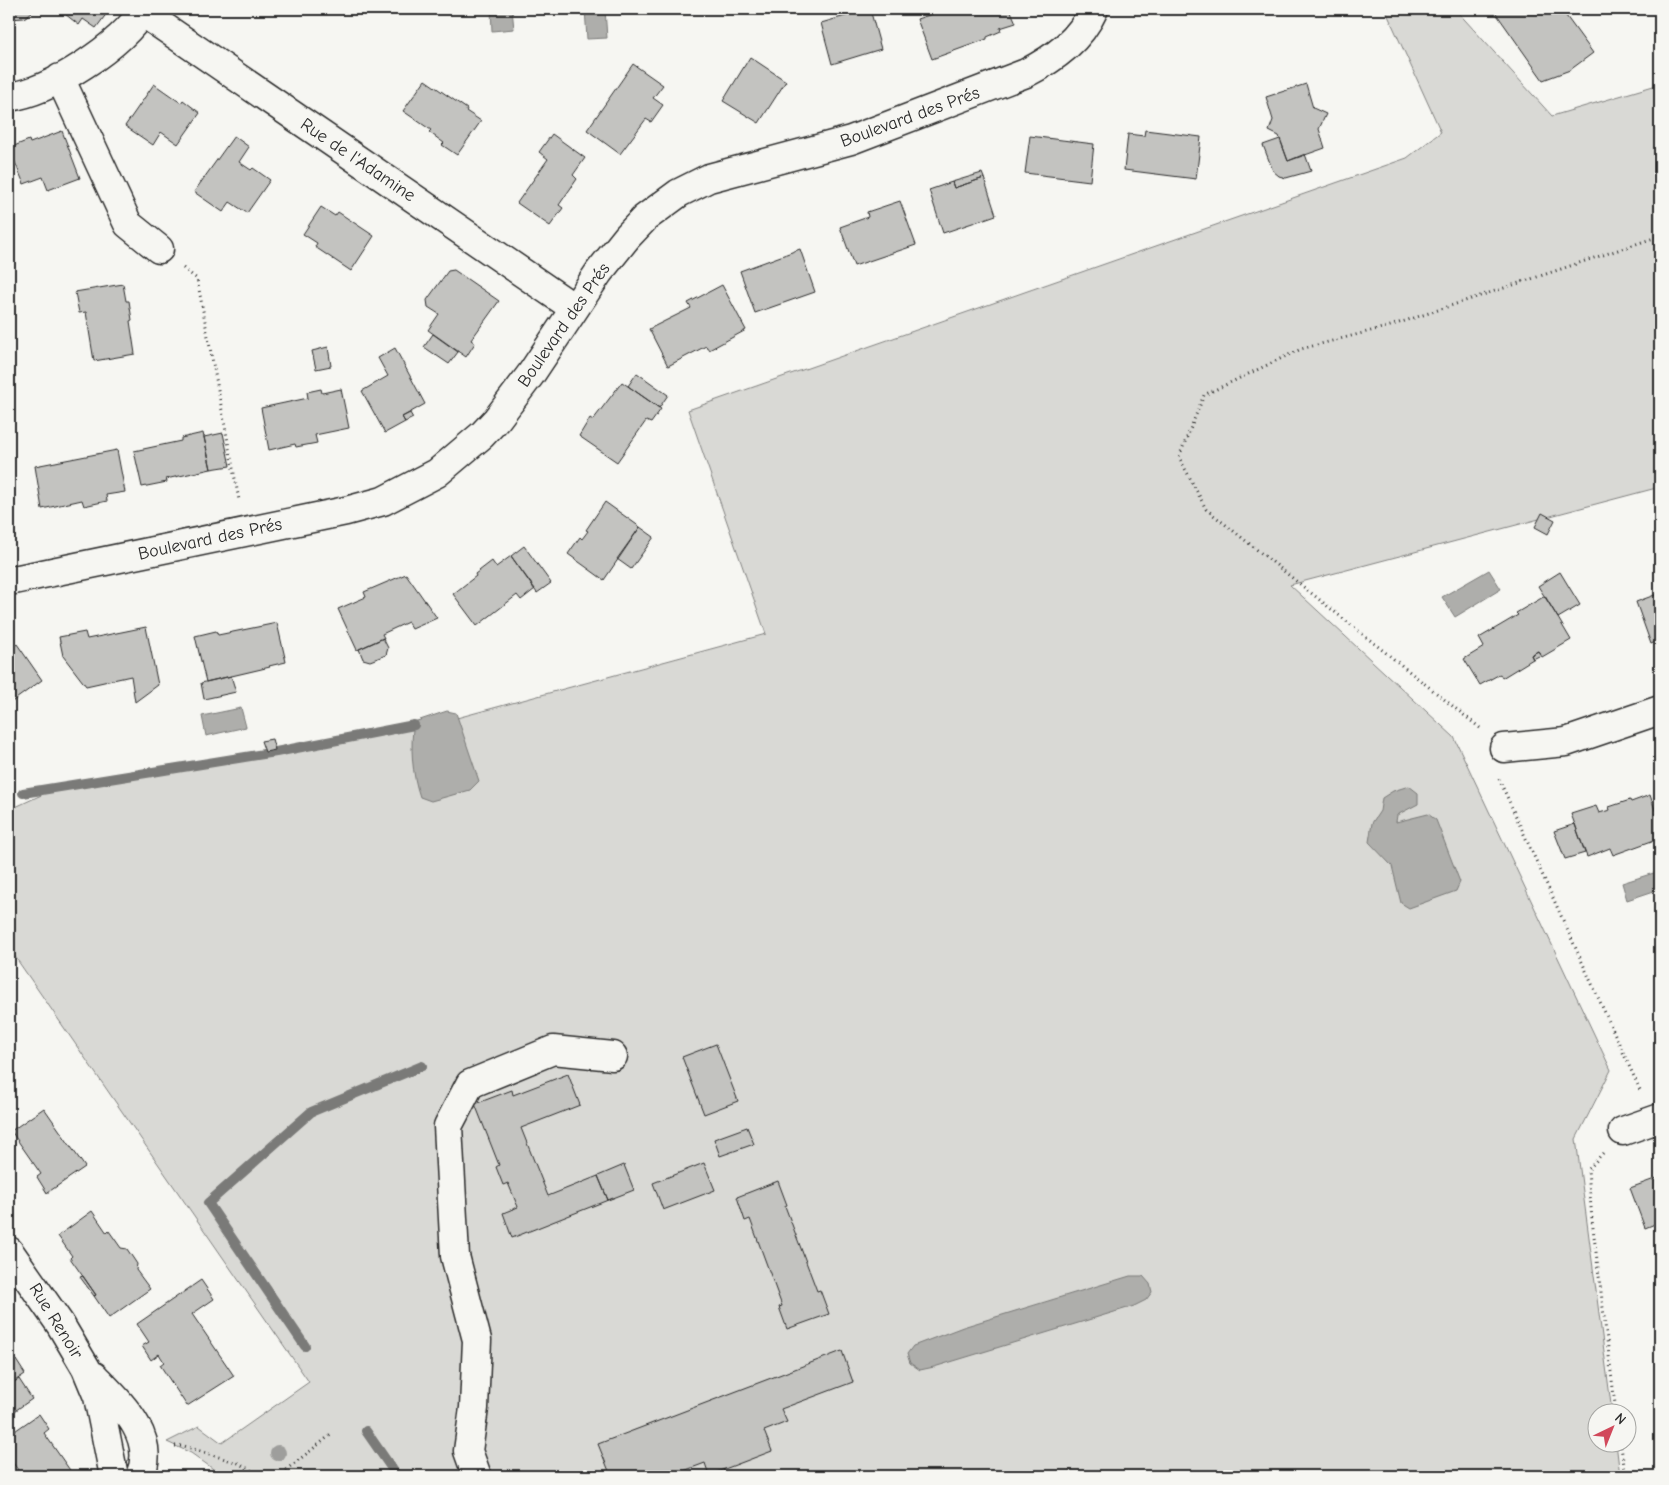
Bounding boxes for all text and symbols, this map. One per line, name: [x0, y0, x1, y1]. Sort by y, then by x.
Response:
street label: Boulevard des Prés: [837, 82, 983, 152]
street label: Rue de l'Adamine: [296, 114, 420, 206]
street label: Boulevard des Prés: [513, 259, 615, 391]
street label: Boulevard des Prés: [136, 513, 284, 565]
street label: Rue Renoir: [25, 1279, 88, 1363]
north arrow: [1586, 1402, 1636, 1452]
text: N: [1611, 1410, 1630, 1428]

